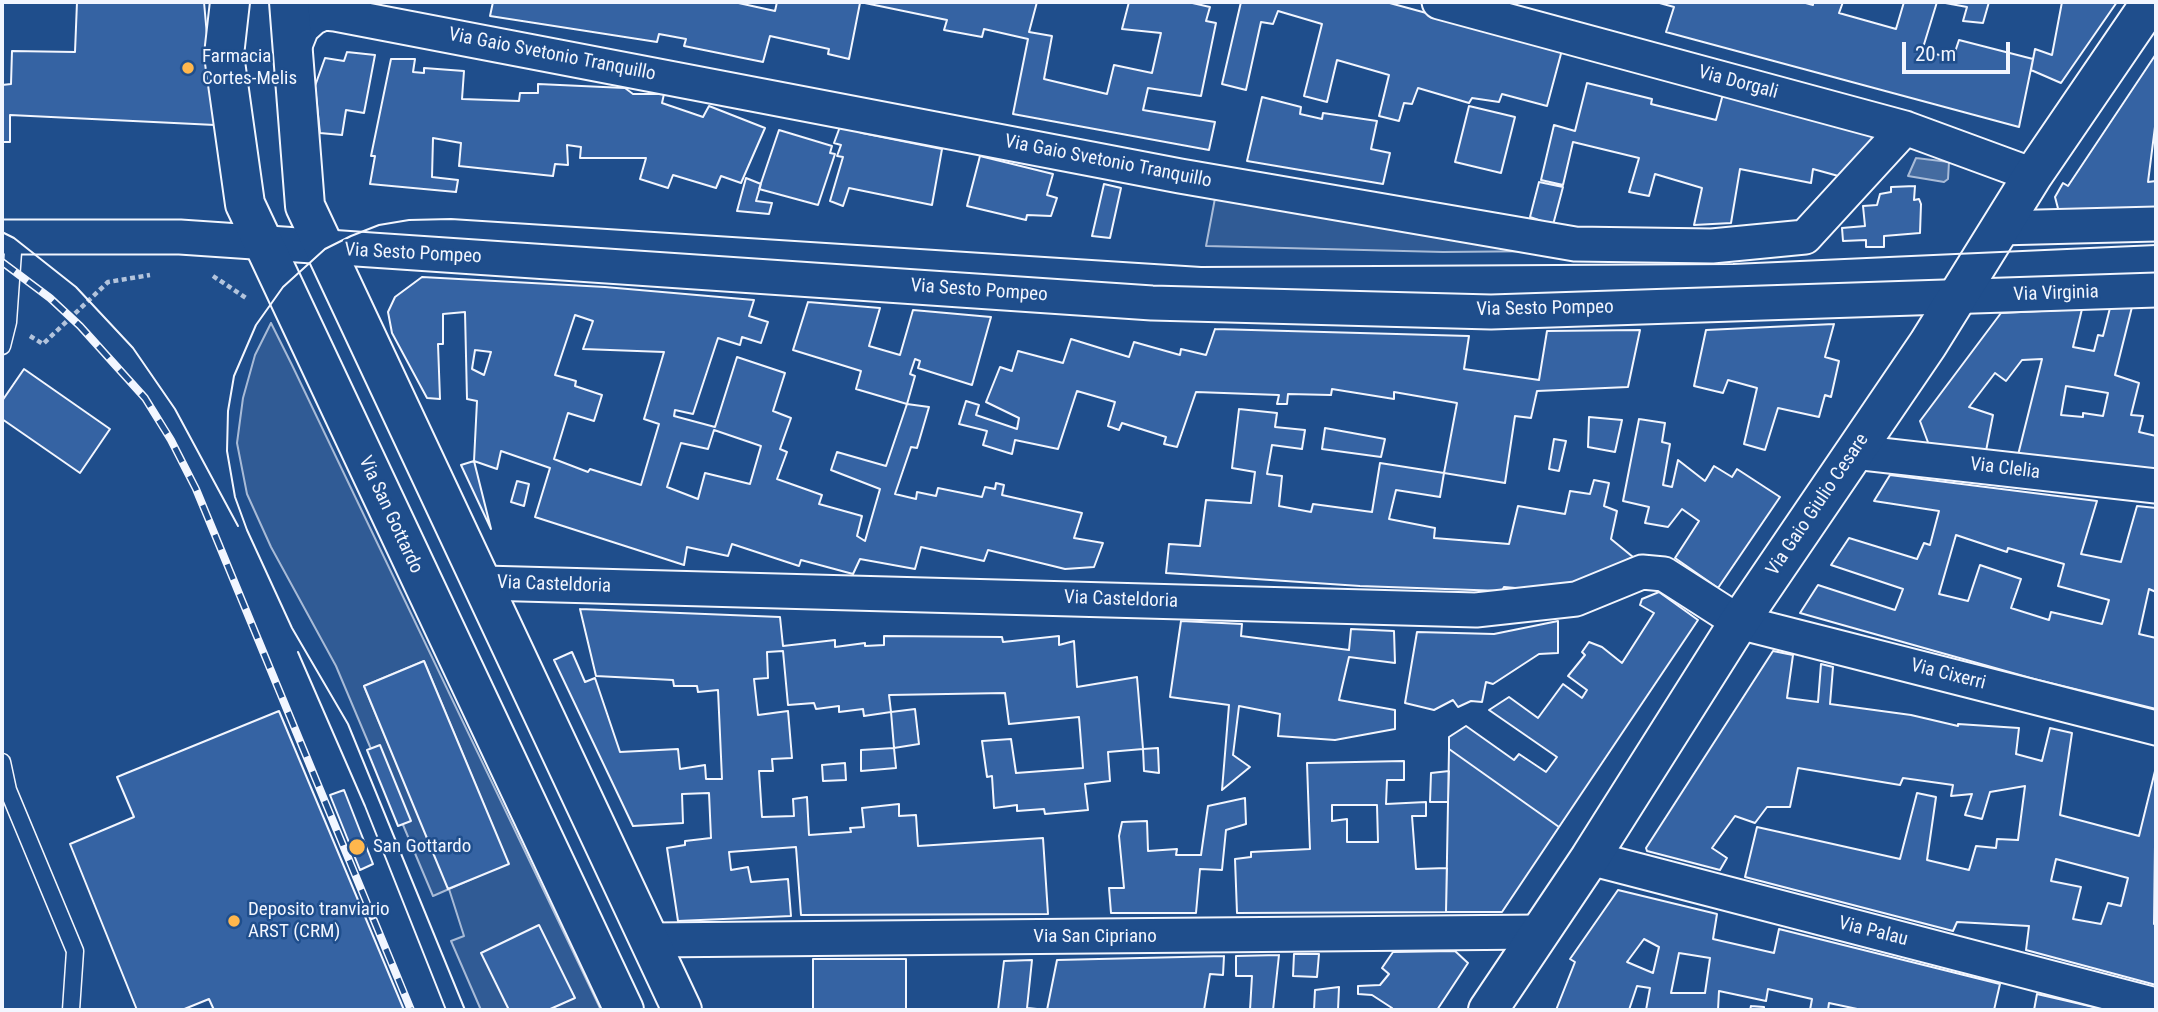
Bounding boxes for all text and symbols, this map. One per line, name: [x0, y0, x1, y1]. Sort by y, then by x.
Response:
street label: Via Gaio Svetonio Tranquillo: [447, 24, 657, 86]
scale bar: [1906, 28, 2014, 72]
text: 20 m: [1915, 42, 1956, 66]
place label: Farmacia Cortes-Melis: [202, 46, 297, 90]
marker: Farmacia Cortes-Melis: [180, 60, 196, 76]
street label: Via Dorgali: [1696, 61, 1780, 105]
street label: Via Gaio Svetonio Tranquillo: [1003, 131, 1213, 193]
street label: Via Sesto Pompeo: [344, 239, 482, 269]
street label: Via Sesto Pompeo: [910, 275, 1048, 307]
street label: Via Virginia: [2013, 281, 2099, 307]
street label: Via Sesto Pompeo: [1476, 296, 1614, 322]
street label: Via Gaio Giulio Cesare: [1762, 430, 1874, 580]
street label: Via San Gottardo: [353, 453, 427, 577]
street label: Via Clelia: [1969, 453, 2041, 485]
street label: Via Casteldoria: [497, 572, 611, 598]
street label: Via Casteldoria: [1064, 587, 1178, 613]
street label: Via Cixerri: [1908, 655, 1988, 695]
place label: San Gottardo: [373, 836, 471, 858]
marker: San Gottardo: [347, 837, 367, 857]
place label: Deposito tranviario ARST (CRM): [248, 899, 390, 943]
street label: Via Palau: [1836, 912, 1910, 952]
marker: Deposito tranviario ARST (CRM): [226, 913, 242, 929]
street label: Via San Cipriano: [1033, 926, 1157, 948]

